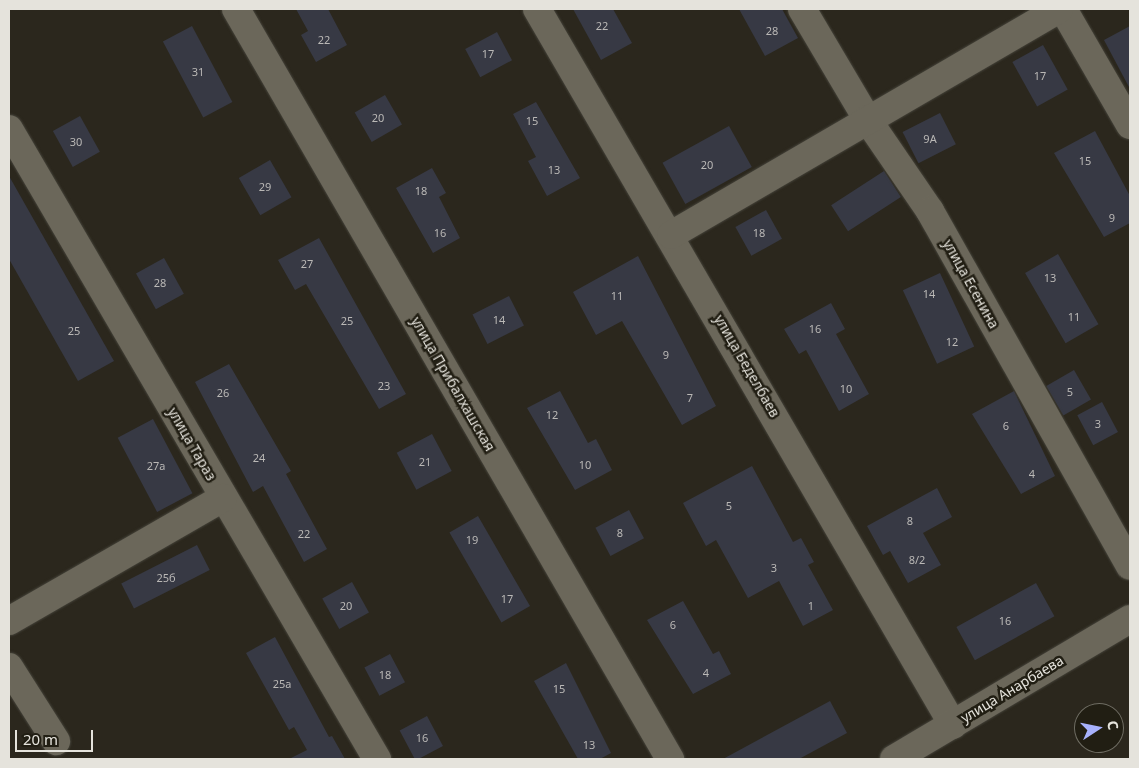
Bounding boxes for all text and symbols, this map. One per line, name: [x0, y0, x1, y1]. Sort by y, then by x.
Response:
house number: 22: [596, 19, 608, 33]
house number: 28: [766, 24, 778, 38]
house number: 22: [318, 33, 330, 47]
house number: 17: [482, 47, 494, 61]
house number: 31: [192, 65, 204, 79]
house number: 17: [1034, 69, 1046, 83]
house number: 20: [372, 111, 384, 125]
house number: 15: [526, 114, 538, 128]
house number: 9А: [923, 132, 937, 146]
house number: 30: [70, 135, 82, 149]
house number: 15: [1079, 154, 1091, 168]
house number: 20: [701, 158, 713, 172]
house number: 13: [548, 163, 560, 177]
house number: 29: [259, 180, 271, 194]
house number: 18: [415, 184, 427, 198]
house number: 9: [1109, 211, 1115, 225]
house number: 16: [434, 226, 446, 240]
house number: 18: [753, 226, 765, 240]
street label: улица Есенина: [940, 237, 1002, 331]
house number: 27: [301, 257, 313, 271]
house number: 13: [1044, 271, 1056, 285]
house number: 28: [154, 276, 166, 290]
house number: 14: [923, 287, 935, 301]
house number: 11: [611, 289, 623, 303]
house number: 11: [1068, 310, 1080, 324]
street label: улица Беделбаев: [711, 312, 783, 420]
house number: 14: [493, 313, 505, 327]
house number: 25: [341, 314, 353, 328]
street label: улица Прибалхашская: [408, 314, 498, 454]
house number: 16: [809, 322, 821, 336]
house number: 25: [68, 324, 80, 338]
house number: 12: [946, 335, 958, 349]
house number: 9: [663, 348, 669, 362]
house number: 23: [378, 379, 390, 393]
house number: 10: [840, 382, 852, 396]
house number: 5: [1067, 385, 1073, 399]
house number: 26: [217, 386, 229, 400]
house number: 7: [687, 391, 693, 405]
street label: улица Тараз: [164, 405, 220, 483]
house number: 12: [546, 408, 558, 422]
house number: 3: [1095, 417, 1101, 431]
house number: 6: [1003, 419, 1009, 433]
house number: 24: [253, 451, 265, 465]
house number: 21: [419, 455, 431, 469]
house number: 10: [579, 458, 591, 472]
house number: 27а: [147, 459, 165, 473]
house number: 4: [1029, 467, 1035, 481]
house number: 5: [726, 499, 732, 513]
house number: 8: [907, 514, 913, 528]
house number: 8: [617, 526, 623, 540]
house number: 22: [298, 527, 310, 541]
house number: 19: [466, 533, 478, 547]
house number: 8/2: [909, 553, 925, 567]
house number: 3: [771, 561, 777, 575]
house number: 25б: [156, 571, 176, 585]
house number: 17: [501, 592, 513, 606]
house number: 20: [340, 599, 352, 613]
house number: 1: [808, 599, 814, 613]
house number: 16: [999, 614, 1011, 628]
house number: 6: [670, 618, 676, 632]
street label: улица Анарбаева: [958, 652, 1066, 726]
house number: 4: [703, 666, 709, 680]
house number: 18: [379, 668, 391, 682]
house number: 25а: [273, 677, 291, 691]
house number: 15: [553, 682, 565, 696]
north arrow: [1074, 703, 1124, 753]
text: С: [1103, 719, 1123, 731]
scale bar: [18, 720, 95, 752]
text: 20 m: [23, 729, 58, 749]
house number: 16: [416, 731, 428, 745]
house number: 13: [583, 738, 595, 752]

